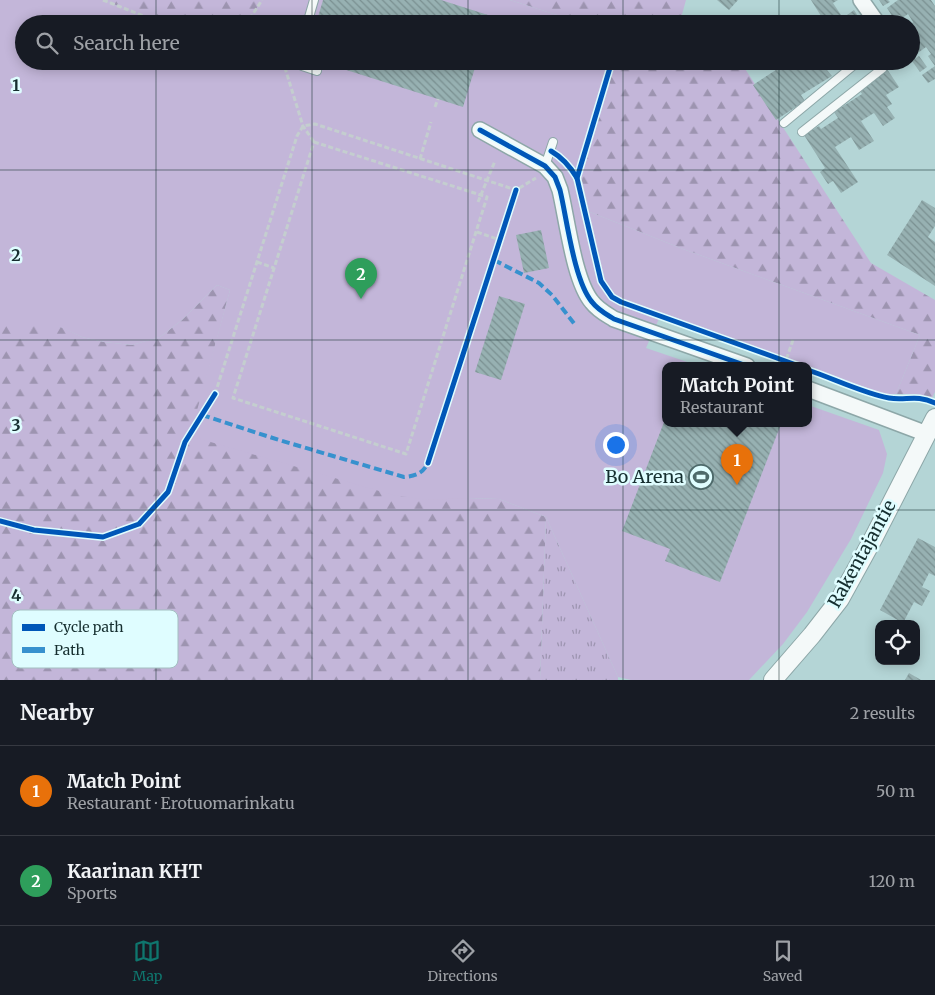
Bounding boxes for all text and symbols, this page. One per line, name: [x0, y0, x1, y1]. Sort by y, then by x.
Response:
search box: [15, 15, 920, 70]
icon: search: [33, 29, 61, 57]
text: Search here: [73, 31, 180, 55]
text: 1: [12, 75, 20, 95]
text: 2: [11, 245, 21, 265]
pin: 2: [345, 258, 377, 299]
popup: [662, 362, 812, 427]
text: Match Point: [680, 373, 794, 397]
text: Restaurant: [680, 397, 764, 417]
text: 3: [11, 415, 21, 435]
your location: [603, 432, 629, 458]
pin: 1: [721, 444, 753, 485]
sports icon: Bo Arena: [688, 464, 714, 490]
place label: Bo Arena: [605, 465, 684, 488]
street label: Rakentajantie: [822, 496, 901, 612]
text: 4: [11, 585, 21, 605]
legend: [12, 610, 178, 668]
text: Cycle path: [54, 618, 124, 636]
map controls: [875, 620, 920, 665]
button: locate: [875, 620, 920, 665]
text: Path: [54, 641, 85, 659]
text: Nearby: [20, 699, 94, 726]
text: 2 results: [850, 703, 915, 723]
text: Match Point: [67, 769, 181, 793]
text: 1: [32, 781, 40, 801]
text: 50 m: [876, 781, 915, 801]
text: Restaurant · Erotuomarinkatu: [67, 793, 295, 813]
text: Kaarinan KHT: [67, 859, 202, 883]
text: 2: [31, 871, 41, 891]
text: 120 m: [869, 871, 915, 891]
text: Sports: [67, 883, 117, 903]
tab: Map: [133, 937, 162, 985]
tab: Directions: [428, 937, 498, 985]
tab: Saved: [763, 937, 802, 985]

